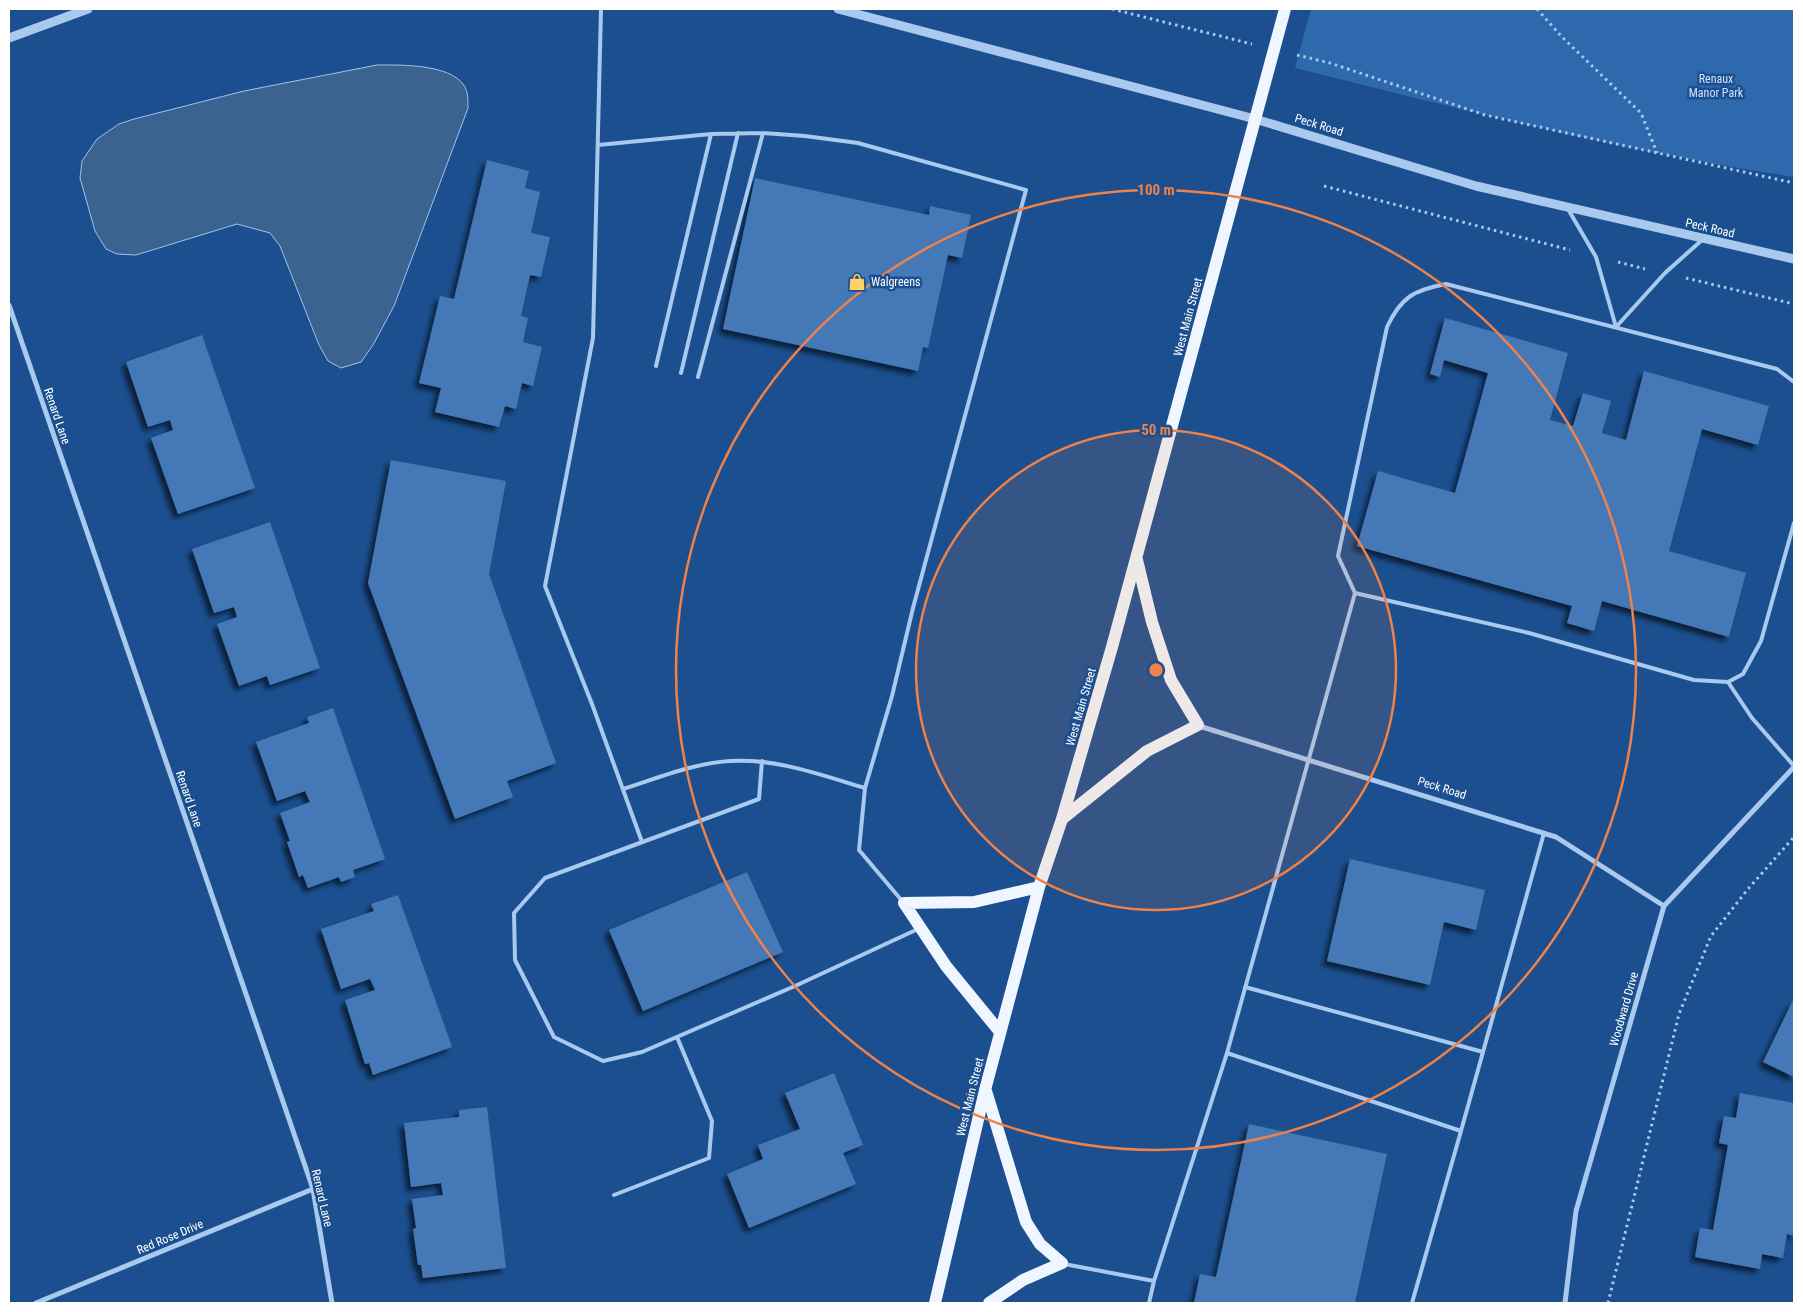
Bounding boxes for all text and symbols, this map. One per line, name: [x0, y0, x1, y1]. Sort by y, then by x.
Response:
park label: Renaux Manor Park: [1689, 72, 1744, 100]
street label: Peck Road: [1293, 111, 1345, 139]
text: 100 m: [1137, 181, 1175, 199]
street label: Peck Road: [1684, 216, 1736, 240]
shop icon: Walgreens: [847, 272, 867, 292]
place label: Walgreens: [871, 275, 920, 289]
street label: West Main Street: [1171, 276, 1205, 358]
street label: Renard Lane: [41, 386, 73, 446]
text: 50 m: [1141, 421, 1171, 439]
centre of rings: [1147, 661, 1165, 679]
street label: West Main Street: [1063, 666, 1099, 748]
street label: Renard Lane: [173, 769, 205, 829]
street label: Peck Road: [1416, 774, 1468, 802]
street label: Woodward Drive: [1607, 970, 1641, 1048]
street label: West Main Street: [953, 1056, 987, 1138]
street label: Renard Lane: [309, 1168, 336, 1229]
street label: Red Rose Drive: [135, 1217, 206, 1257]

